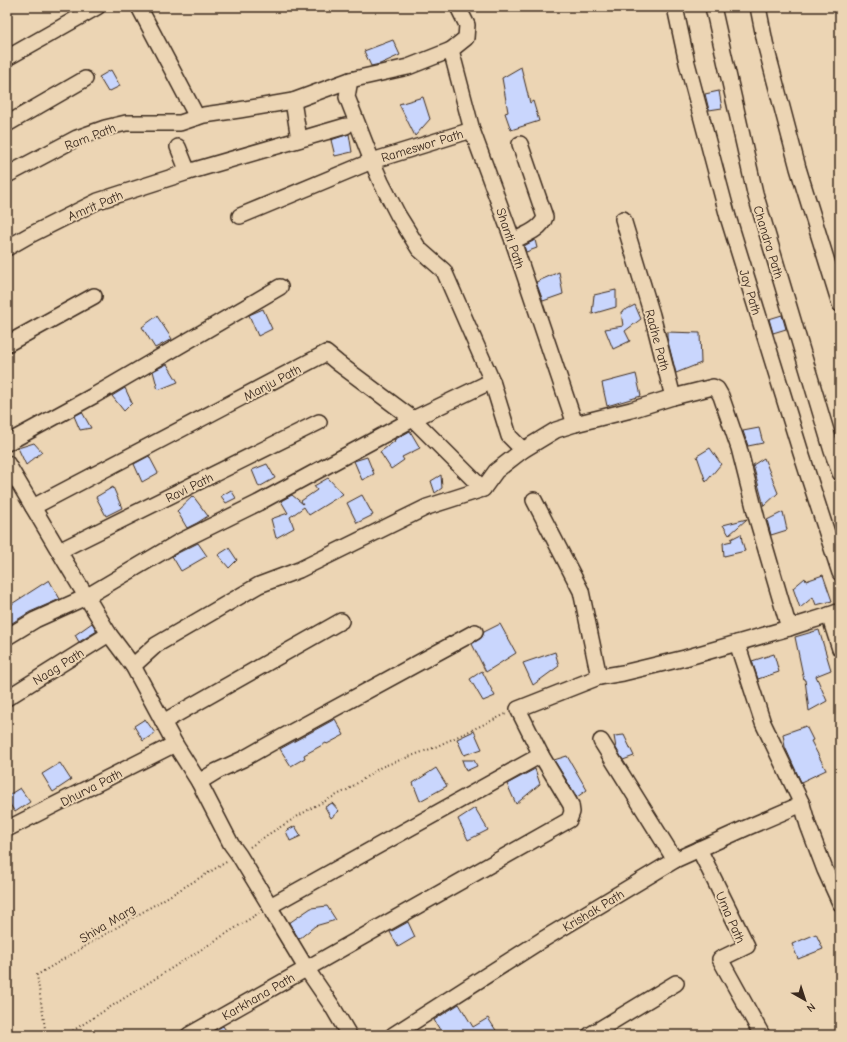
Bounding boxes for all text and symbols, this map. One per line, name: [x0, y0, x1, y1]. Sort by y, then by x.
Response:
street label: Ram Path: [63, 120, 118, 153]
street label: Rameswor Path: [379, 126, 465, 165]
street label: Amrit Path: [65, 187, 125, 224]
street label: Chandra Path: [750, 204, 787, 281]
street label: Shanti Path: [493, 206, 528, 271]
street label: Jay Path: [736, 268, 765, 317]
street label: Radhe Path: [642, 308, 673, 373]
street label: Manju Path: [241, 361, 304, 404]
street label: Ravi Path: [163, 469, 216, 505]
street label: Naag Path: [30, 645, 87, 688]
street label: Dhurva Path: [58, 765, 125, 809]
street label: Krishak Path: [560, 886, 627, 935]
street label: Uma Path: [713, 889, 749, 945]
street label: Shiva Marg: [77, 901, 138, 946]
street label: Karkhana Path: [219, 970, 297, 1023]
north arrow: [785, 980, 825, 1020]
text: N: [804, 1000, 818, 1015]

